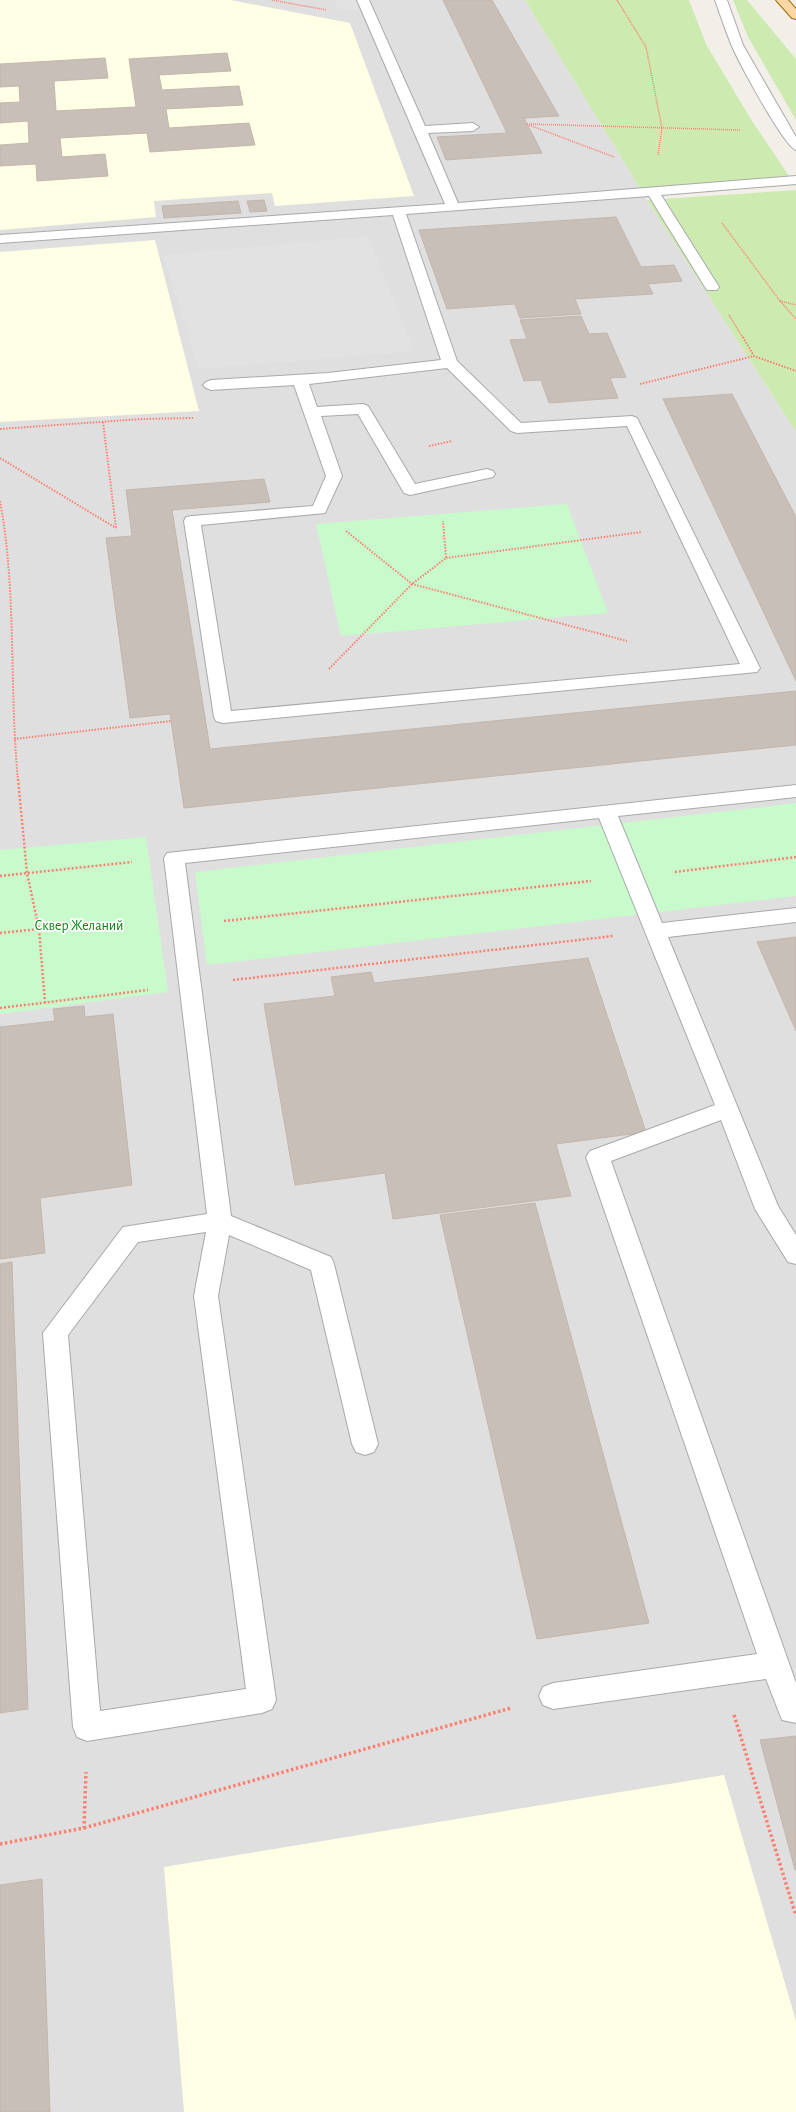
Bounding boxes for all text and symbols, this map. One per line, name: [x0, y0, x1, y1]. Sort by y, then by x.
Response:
park label: Сквер Желаний: [35, 919, 123, 933]

